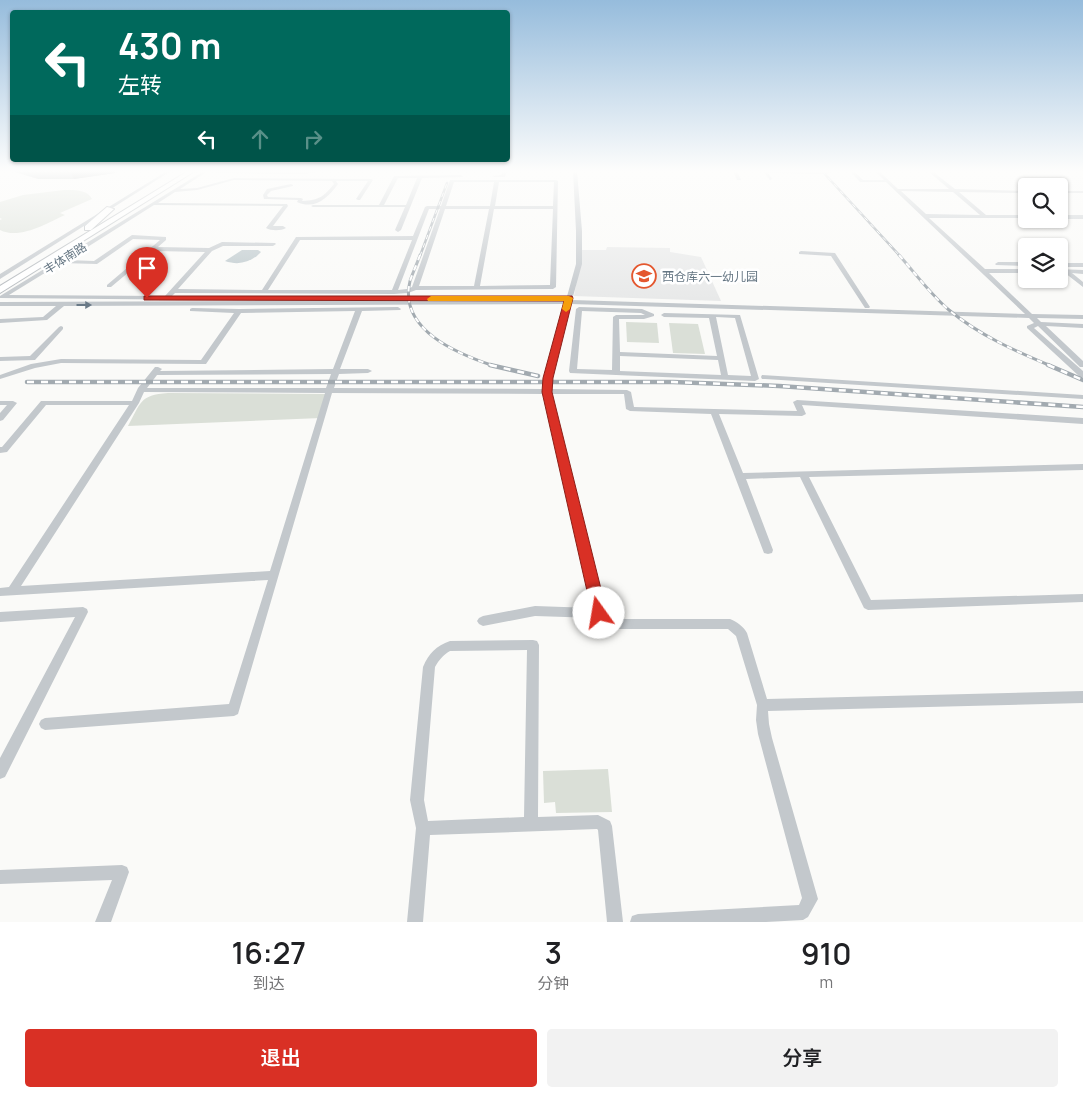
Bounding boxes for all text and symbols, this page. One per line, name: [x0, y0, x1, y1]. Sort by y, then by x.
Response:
text: 430 m: [118, 22, 221, 70]
icon: left: [35, 30, 100, 95]
text: 左转: [118, 70, 162, 100]
icon: left: [193, 125, 221, 153]
icon: ahead: [246, 125, 274, 153]
icon: right: [299, 125, 327, 153]
map controls: [1018, 178, 1068, 288]
button: search: [1018, 178, 1068, 228]
street label: 丰体南路: [40, 238, 90, 278]
button: layers: [1018, 238, 1068, 288]
pin: [126, 247, 168, 298]
icon: arrive: [133, 254, 161, 282]
school or university icon: 西仓库六一幼儿园: [631, 263, 657, 289]
place label: 西仓库六一幼儿园: [662, 268, 758, 285]
one-way arrow: [76, 301, 92, 309]
position arrow: [572, 586, 624, 638]
text: 16:27: [231, 932, 306, 973]
text: 3: [545, 932, 562, 973]
text: 910: [801, 933, 852, 974]
text: m: [819, 971, 833, 993]
text: 到达: [253, 972, 285, 994]
text: 分钟: [537, 972, 569, 994]
button: 退出: [25, 1029, 537, 1087]
button: 分享: [547, 1029, 1058, 1087]

